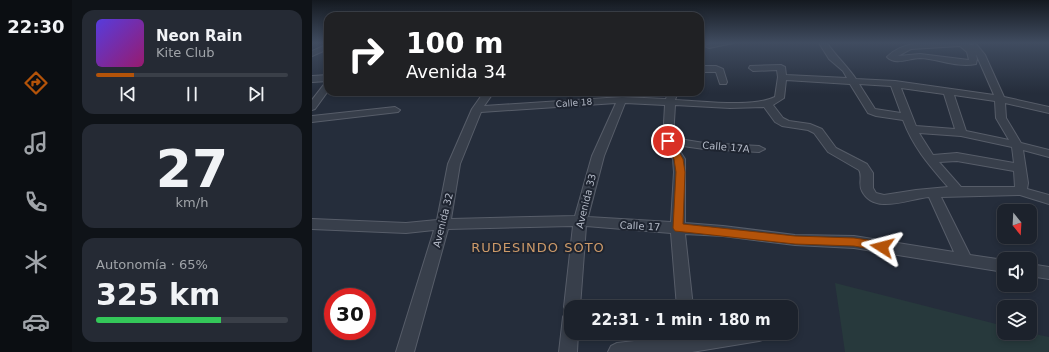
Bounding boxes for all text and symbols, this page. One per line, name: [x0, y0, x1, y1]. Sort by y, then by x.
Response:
text: 22:30: [7, 16, 65, 37]
text: Neon Rain: [156, 27, 242, 45]
text: 100 m: [406, 27, 503, 60]
icon: right: [340, 28, 392, 80]
text: Kite Club: [156, 45, 215, 60]
text: Avenida 34: [406, 61, 506, 82]
icon: directions: [22, 69, 50, 97]
icon: previous: [117, 83, 139, 105]
icon: pause: [181, 83, 203, 105]
icon: next: [245, 83, 267, 105]
street label: Calle 18: [555, 97, 593, 109]
pin: [651, 124, 685, 158]
icon: music: [22, 129, 50, 157]
icon: arrive: [657, 130, 679, 152]
text: 27: [156, 139, 228, 199]
street label: Calle 17A: [702, 139, 750, 155]
street label: Avenida 33: [574, 173, 598, 229]
icon: phone: [22, 188, 50, 216]
street label: Avenida 32: [431, 192, 455, 248]
text: km/h: [176, 195, 208, 210]
north arrow: [997, 204, 1037, 244]
map controls: [997, 204, 1037, 340]
street label: Calle 17: [619, 219, 661, 233]
position arrow: [861, 226, 903, 268]
district label: RUDESINDO SOTO: [471, 240, 605, 255]
icon: climate: [22, 248, 50, 276]
button: sound: [997, 252, 1037, 292]
text: Autonomía · 65%: [96, 257, 208, 272]
text: 325 km: [96, 277, 220, 312]
speed limit sign: 30: [324, 288, 376, 340]
button: layers: [997, 300, 1037, 340]
icon: car: [22, 308, 50, 336]
text: 22:31 · 1 min · 180 m: [591, 311, 771, 329]

